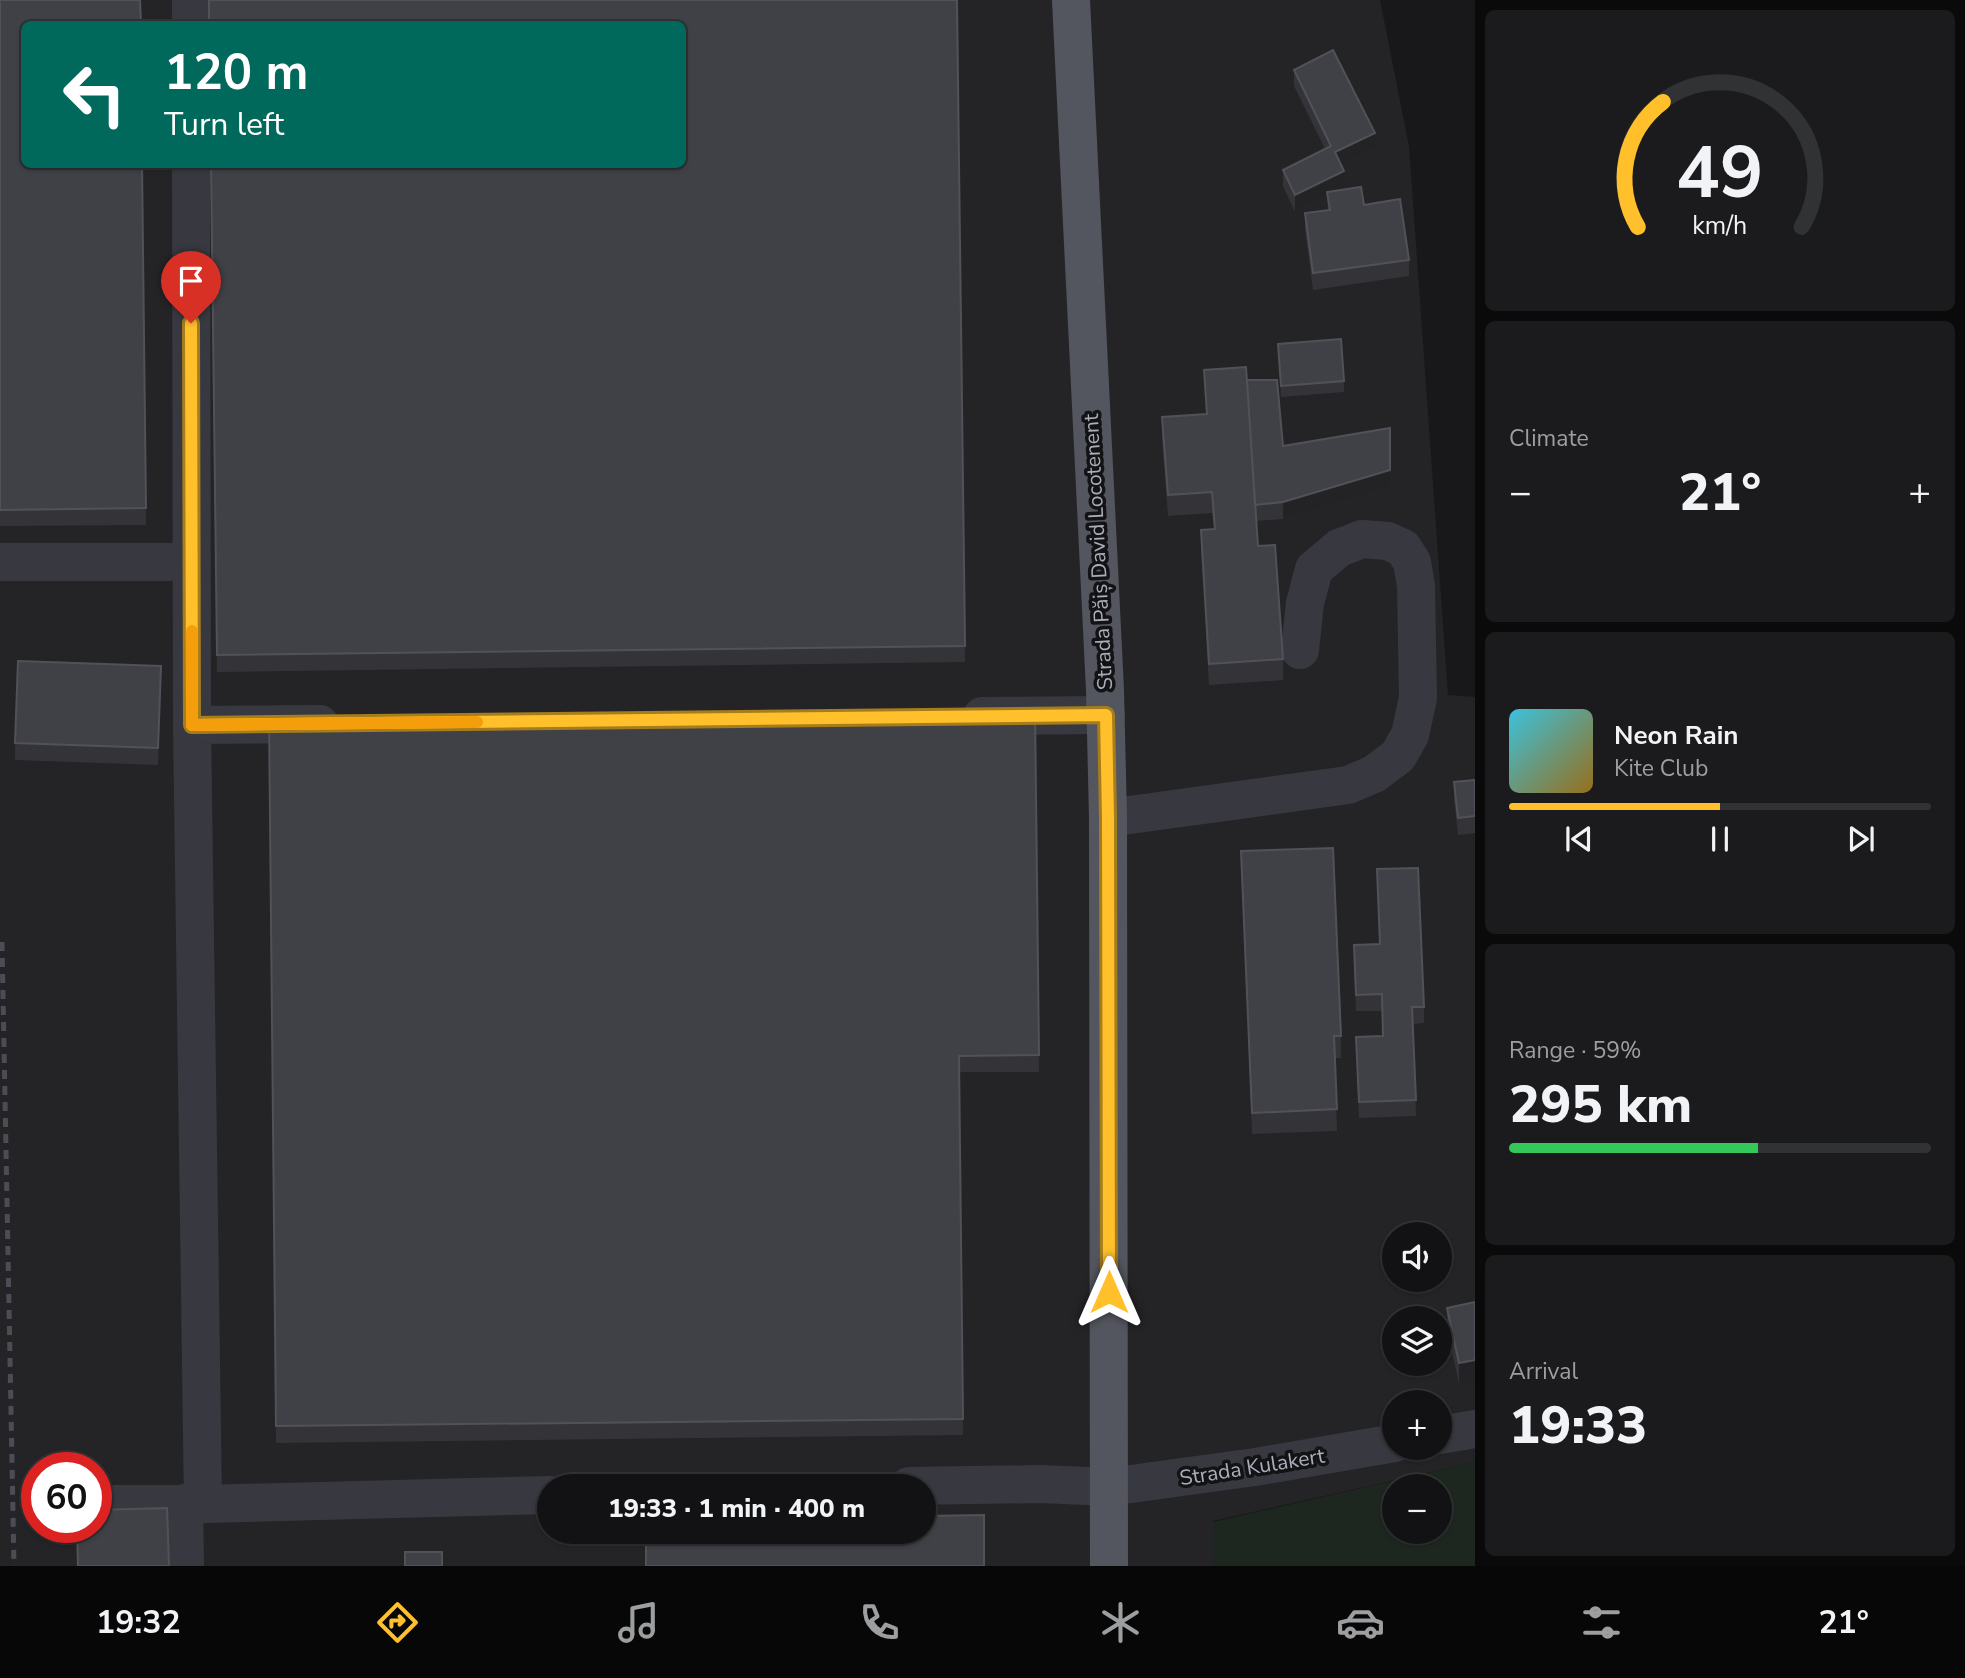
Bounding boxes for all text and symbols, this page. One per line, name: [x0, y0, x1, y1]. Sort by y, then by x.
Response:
text: 120 m: [164, 39, 308, 106]
icon: left: [49, 49, 140, 140]
text: Turn left: [164, 103, 284, 146]
text: 49: [1676, 123, 1764, 223]
text: km/h: [1692, 208, 1748, 242]
pin: [161, 251, 221, 323]
icon: arrive: [172, 262, 210, 300]
street label: Strada Păiș David Locotenent: [1077, 413, 1119, 691]
text: Climate: [1509, 423, 1589, 454]
text: 21°: [1679, 457, 1761, 528]
text: −: [1509, 467, 1532, 518]
text: +: [1908, 467, 1931, 518]
text: Neon Rain: [1614, 718, 1739, 753]
text: Kite Club: [1614, 753, 1708, 784]
icon: previous: [1560, 820, 1598, 858]
icon: pause: [1701, 820, 1739, 858]
icon: next: [1842, 820, 1880, 858]
text: Range · 59%: [1509, 1035, 1641, 1066]
text: 295 km: [1509, 1069, 1692, 1140]
map controls: [1382, 1222, 1452, 1544]
button: sound: [1382, 1222, 1452, 1292]
position arrow: [1072, 1255, 1146, 1329]
button: layers: [1382, 1306, 1452, 1376]
text: Arrival: [1509, 1356, 1578, 1387]
button: +: [1382, 1390, 1452, 1460]
text: 19:33: [1509, 1390, 1647, 1461]
street label: Strada Kulakert: [1178, 1442, 1327, 1492]
speed limit sign: 60: [21, 1452, 112, 1543]
button: −: [1382, 1474, 1452, 1544]
text: 19:33 · 1 min · 400 m: [608, 1491, 865, 1526]
icon: directions: [373, 1598, 422, 1647]
icon: music: [614, 1598, 663, 1647]
icon: phone: [855, 1598, 904, 1647]
icon: climate: [1096, 1598, 1145, 1647]
icon: car: [1336, 1598, 1385, 1647]
icon: filters: [1577, 1598, 1626, 1647]
text: 19:32: [96, 1601, 181, 1644]
text: 21°: [1818, 1601, 1869, 1644]

